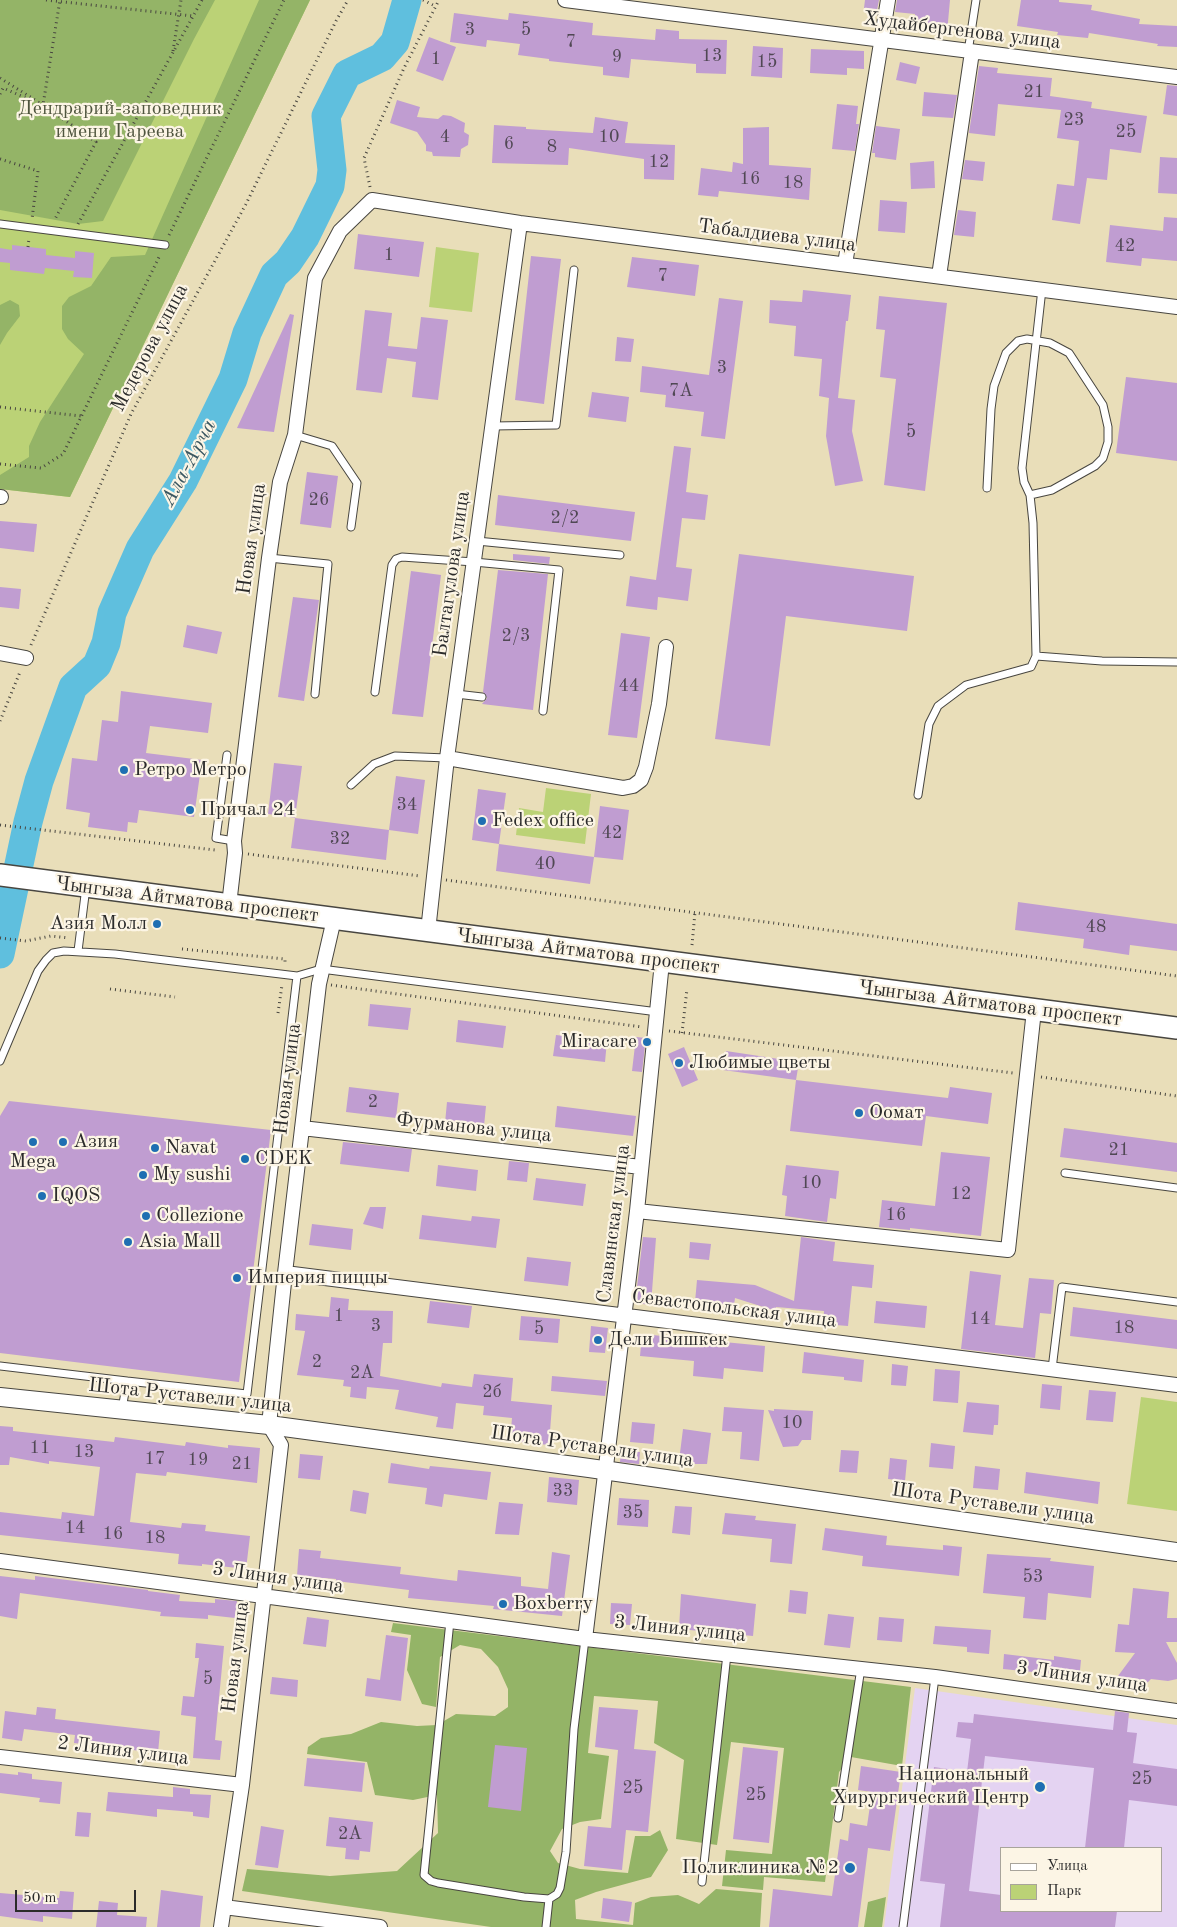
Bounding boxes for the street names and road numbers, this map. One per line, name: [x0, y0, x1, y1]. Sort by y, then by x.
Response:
street label: Худайбергенова улица: [862, 7, 1062, 55]
street label: Табалдиева улица: [697, 214, 857, 258]
street label: Медерова улица: [106, 280, 194, 416]
street label: Новая улица: [232, 482, 272, 596]
street label: Балтагулова улица: [428, 489, 476, 659]
street label: Чынгыза Айтматова проспект: [54, 872, 320, 928]
street label: Чынгыза Айтматова проспект: [455, 924, 721, 980]
street label: Чынгыза Айтматова проспект: [857, 976, 1123, 1032]
street label: Новая улица: [269, 1022, 307, 1136]
street label: Фурманова улица: [395, 1108, 553, 1148]
street label: Славянская улица: [592, 1143, 636, 1305]
street label: Севастопольская улица: [630, 1285, 838, 1333]
street label: Шота Руставели улица: [87, 1373, 293, 1419]
street label: Шота Руставели улица: [489, 1421, 695, 1473]
street label: Шота Руставели улица: [890, 1478, 1096, 1530]
street label: 3 Линия улица: [211, 1557, 345, 1599]
street label: Новая улица: [217, 1600, 255, 1714]
street label: 3 Линия улица: [613, 1610, 747, 1648]
street label: 3 Линия улица: [1015, 1656, 1149, 1698]
street label: 2 Линия улица: [56, 1731, 190, 1771]

